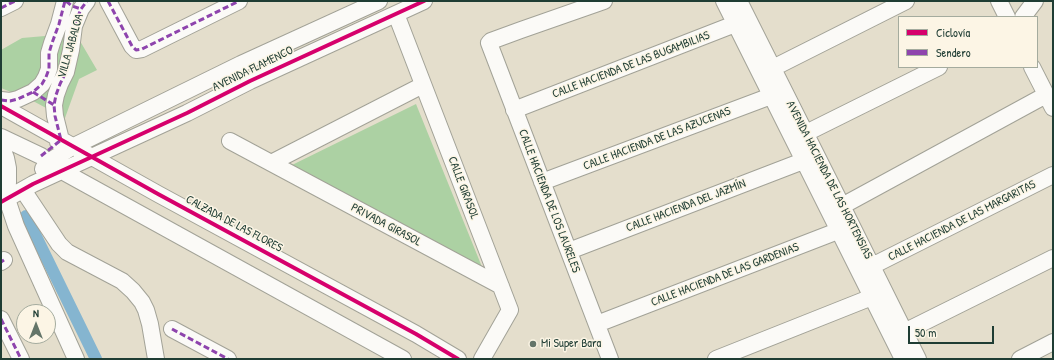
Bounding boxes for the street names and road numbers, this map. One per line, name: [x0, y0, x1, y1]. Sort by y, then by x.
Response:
street label: VILLA JABALOA: [55, 12, 87, 80]
street label: CALLE HACIENDA DE LAS BUGAMBILIAS: [550, 28, 712, 102]
street label: AVENIDA FLAMENCO: [210, 43, 296, 95]
street label: AVENIDA HACIENDA DE LAS HORTENSIAS: [783, 99, 875, 261]
street label: CALLE HACIENDA DE LAS AZUCENAS: [581, 104, 733, 174]
street label: CALLE HACIENDA DE LOS LAURELES: [515, 127, 583, 275]
street label: CALLE GIRASOL: [444, 155, 482, 221]
street label: CALLE HACIENDA DEL JAZMÍN: [624, 176, 748, 236]
street label: CALLE HACIENDA DE LAS MARGARITAS: [886, 177, 1038, 265]
street label: CALZADA DE LAS FLORES: [183, 192, 285, 256]
street label: PRIVADA GIRASOL: [348, 200, 424, 250]
street label: CALLE HACIENDA DE LAS GARDENIAS: [649, 240, 801, 310]

